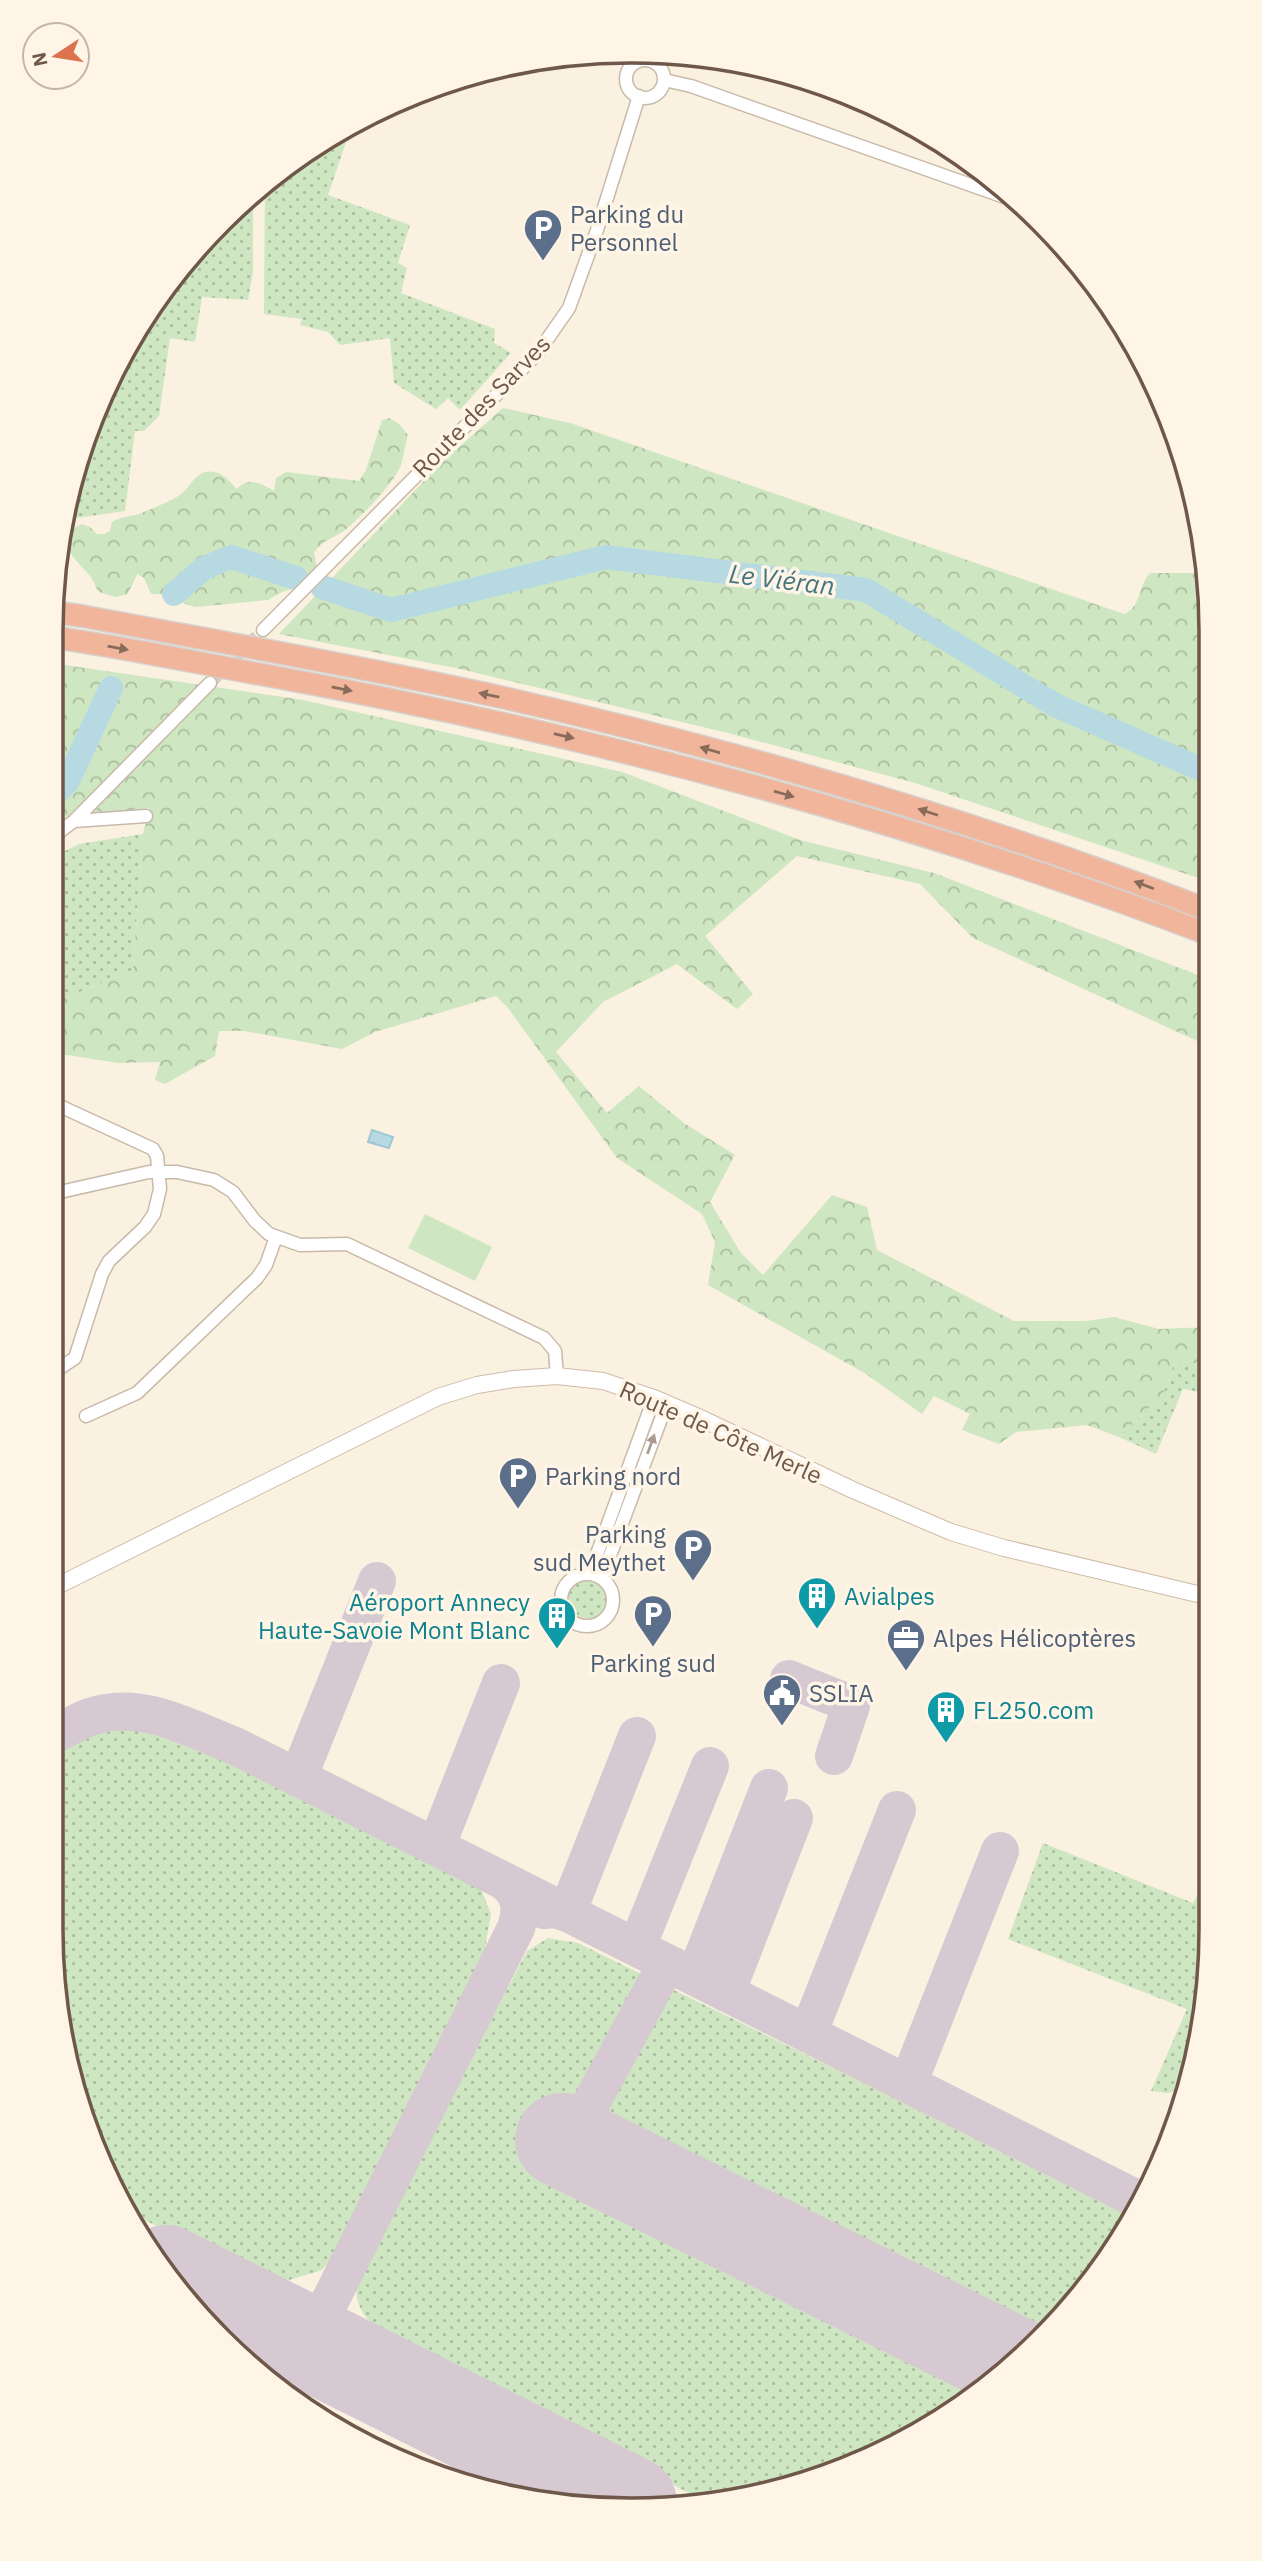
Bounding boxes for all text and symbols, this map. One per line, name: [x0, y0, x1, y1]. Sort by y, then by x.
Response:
north arrow: [21, 21, 91, 91]
text: N: [26, 50, 53, 69]
place label: Parking du Personnel: [570, 198, 684, 258]
parking icon: Parking du Personnel: [522, 207, 564, 262]
street label: Route des Sarves: [405, 328, 557, 484]
water label: Le Viéran: [727, 556, 837, 602]
one-way arrow: [107, 643, 129, 654]
one-way arrow: [331, 684, 353, 695]
one-way arrow: [478, 690, 500, 701]
one-way arrow: [554, 731, 576, 742]
one-way arrow: [699, 744, 720, 754]
one-way arrow: [774, 790, 795, 800]
one-way arrow: [918, 807, 939, 817]
one-way arrow: [1133, 880, 1154, 891]
street label: Route de Côte Merle: [615, 1373, 827, 1491]
one-way arrow: [646, 1434, 657, 1455]
parking icon: Parking nord: [497, 1455, 539, 1510]
place label: Parking nord: [545, 1460, 681, 1492]
place label: Parking sud Meythet: [533, 1518, 666, 1578]
parking icon: Parking sud Meythet: [672, 1527, 714, 1582]
building icon: Avialpes: [796, 1575, 838, 1630]
place label: Avialpes: [844, 1580, 935, 1612]
place label: Aéroport Annecy Haute-Savoie Mont Blanc: [258, 1586, 530, 1646]
parking icon: Parking sud: [632, 1593, 674, 1648]
building icon: Aéroport Annecy Haute-Savoie Mont Blanc: [536, 1595, 578, 1650]
office icon: Alpes Hélicoptères: [885, 1617, 927, 1672]
place label: Alpes Hélicoptères: [933, 1622, 1136, 1654]
place label: Parking sud: [590, 1647, 716, 1679]
public building icon: SSLIA: [761, 1672, 803, 1727]
place label: SSLIA: [809, 1677, 874, 1709]
building icon: FL250.com: [925, 1689, 967, 1744]
place label: FL250.com: [973, 1694, 1094, 1726]

